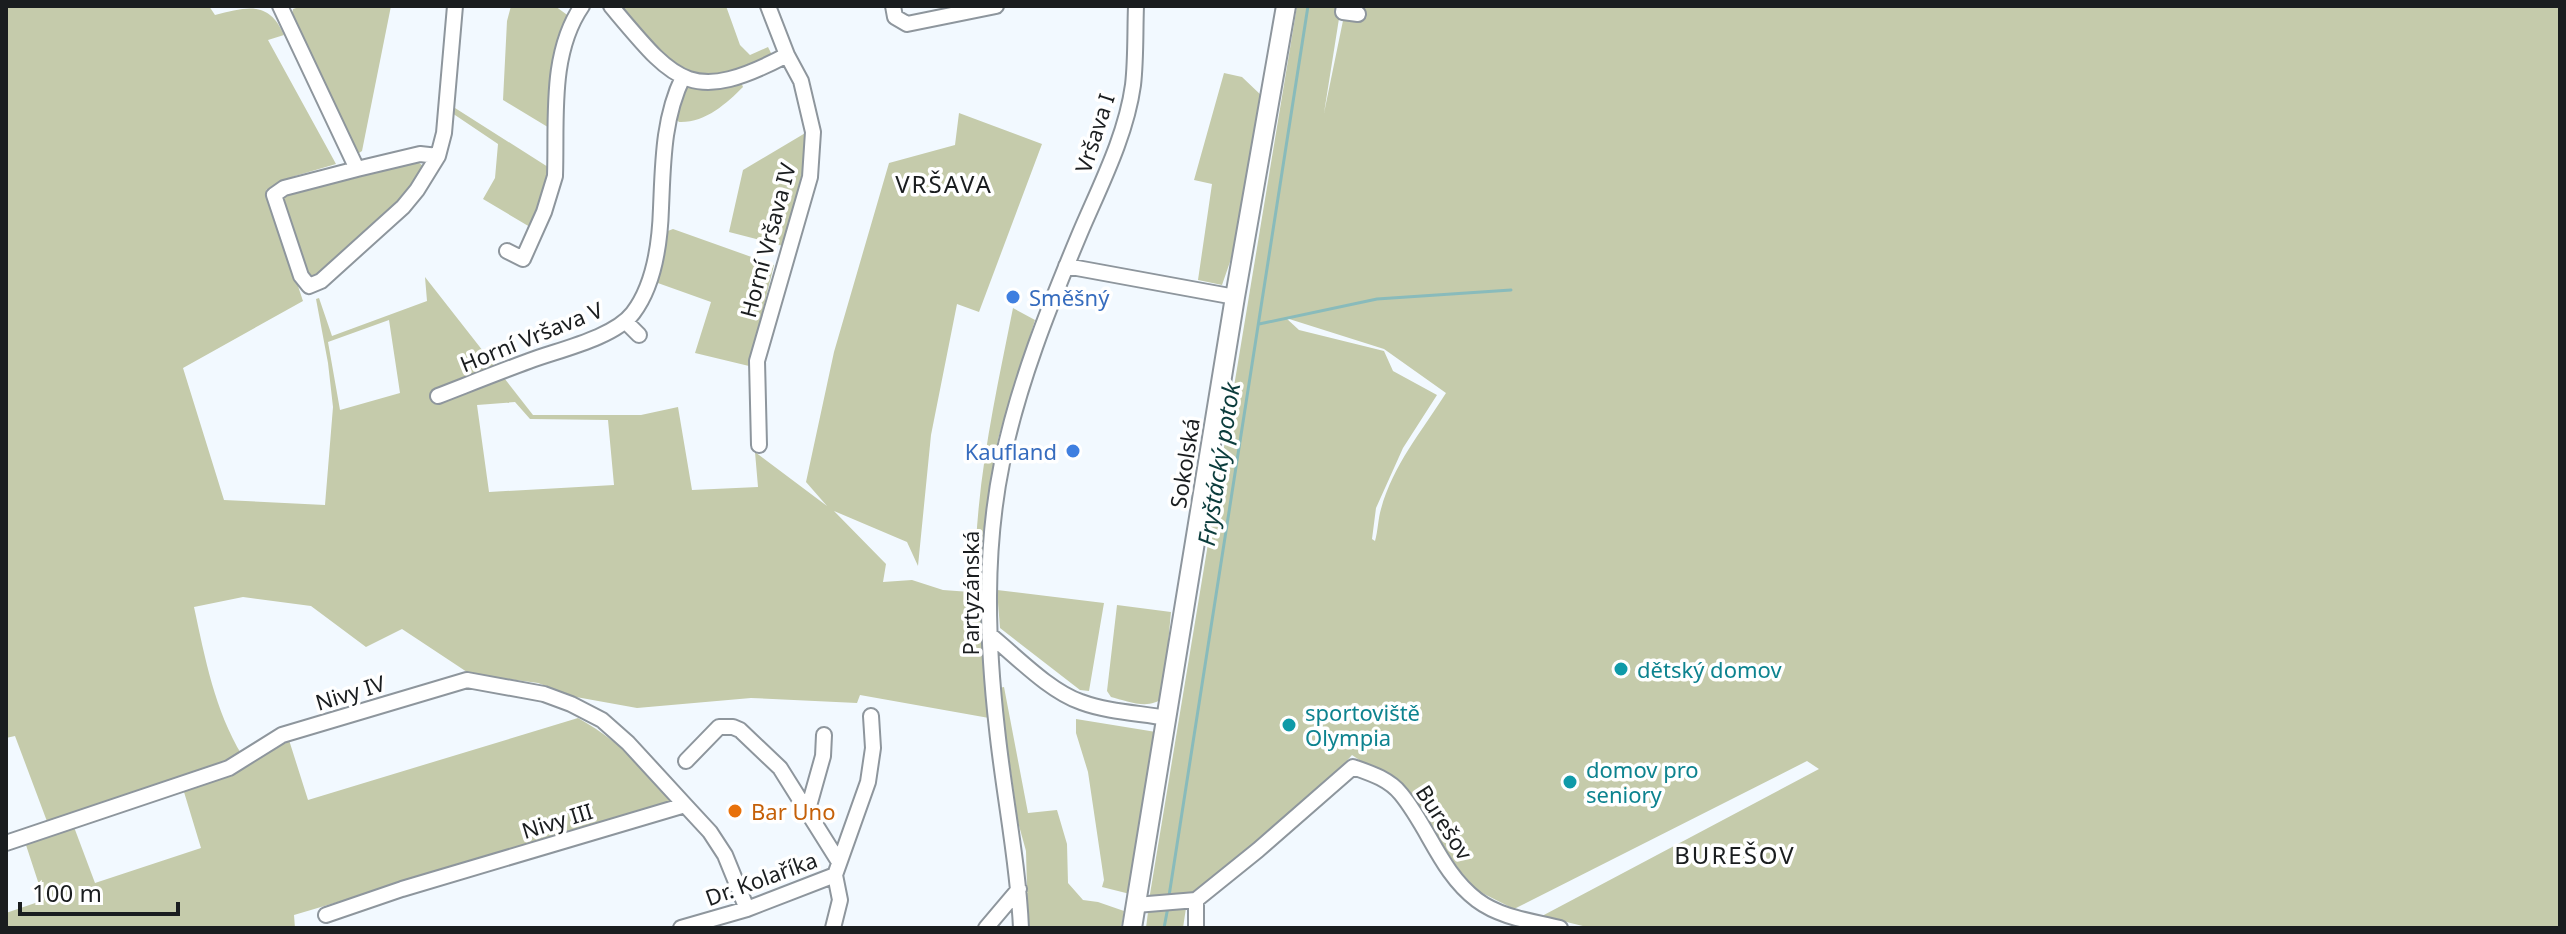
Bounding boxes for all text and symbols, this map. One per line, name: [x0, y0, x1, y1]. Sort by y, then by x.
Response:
street label: Vršava I: [1067, 90, 1121, 176]
street label: Horní Vršava IV: [732, 159, 802, 320]
district label: VRŠAVA: [895, 167, 993, 200]
place label: Směšný: [1029, 282, 1110, 312]
marker: Směšný: [1004, 288, 1022, 306]
street label: Horní Vršava V: [455, 293, 607, 378]
water label: Fryštácký potok: [1189, 379, 1247, 548]
street label: Sokolská: [1162, 416, 1206, 510]
place label: Kaufland: [965, 436, 1057, 466]
marker: Kaufland: [1064, 442, 1082, 460]
street label: Partyzánská: [955, 531, 985, 655]
place label: dětský domov: [1637, 654, 1782, 684]
marker: dětský domov: [1612, 660, 1630, 678]
street label: Nivy IV: [312, 667, 389, 717]
place label: sportoviště Olympia: [1305, 697, 1420, 752]
marker: sportoviště Olympia: [1280, 716, 1298, 734]
place label: domov pro seniory: [1586, 754, 1699, 809]
marker: domov pro seniory: [1561, 773, 1579, 791]
street label: Burešov: [1410, 779, 1481, 866]
street label: Nivy III: [518, 795, 596, 845]
place label: Bar Uno: [751, 796, 835, 826]
marker: Bar Uno: [726, 802, 744, 820]
district label: BUREŠOV: [1674, 838, 1796, 871]
street label: Dr. Kolaříka: [701, 844, 821, 912]
scale bar: [20, 866, 178, 916]
text: 100 m: [32, 876, 102, 909]

